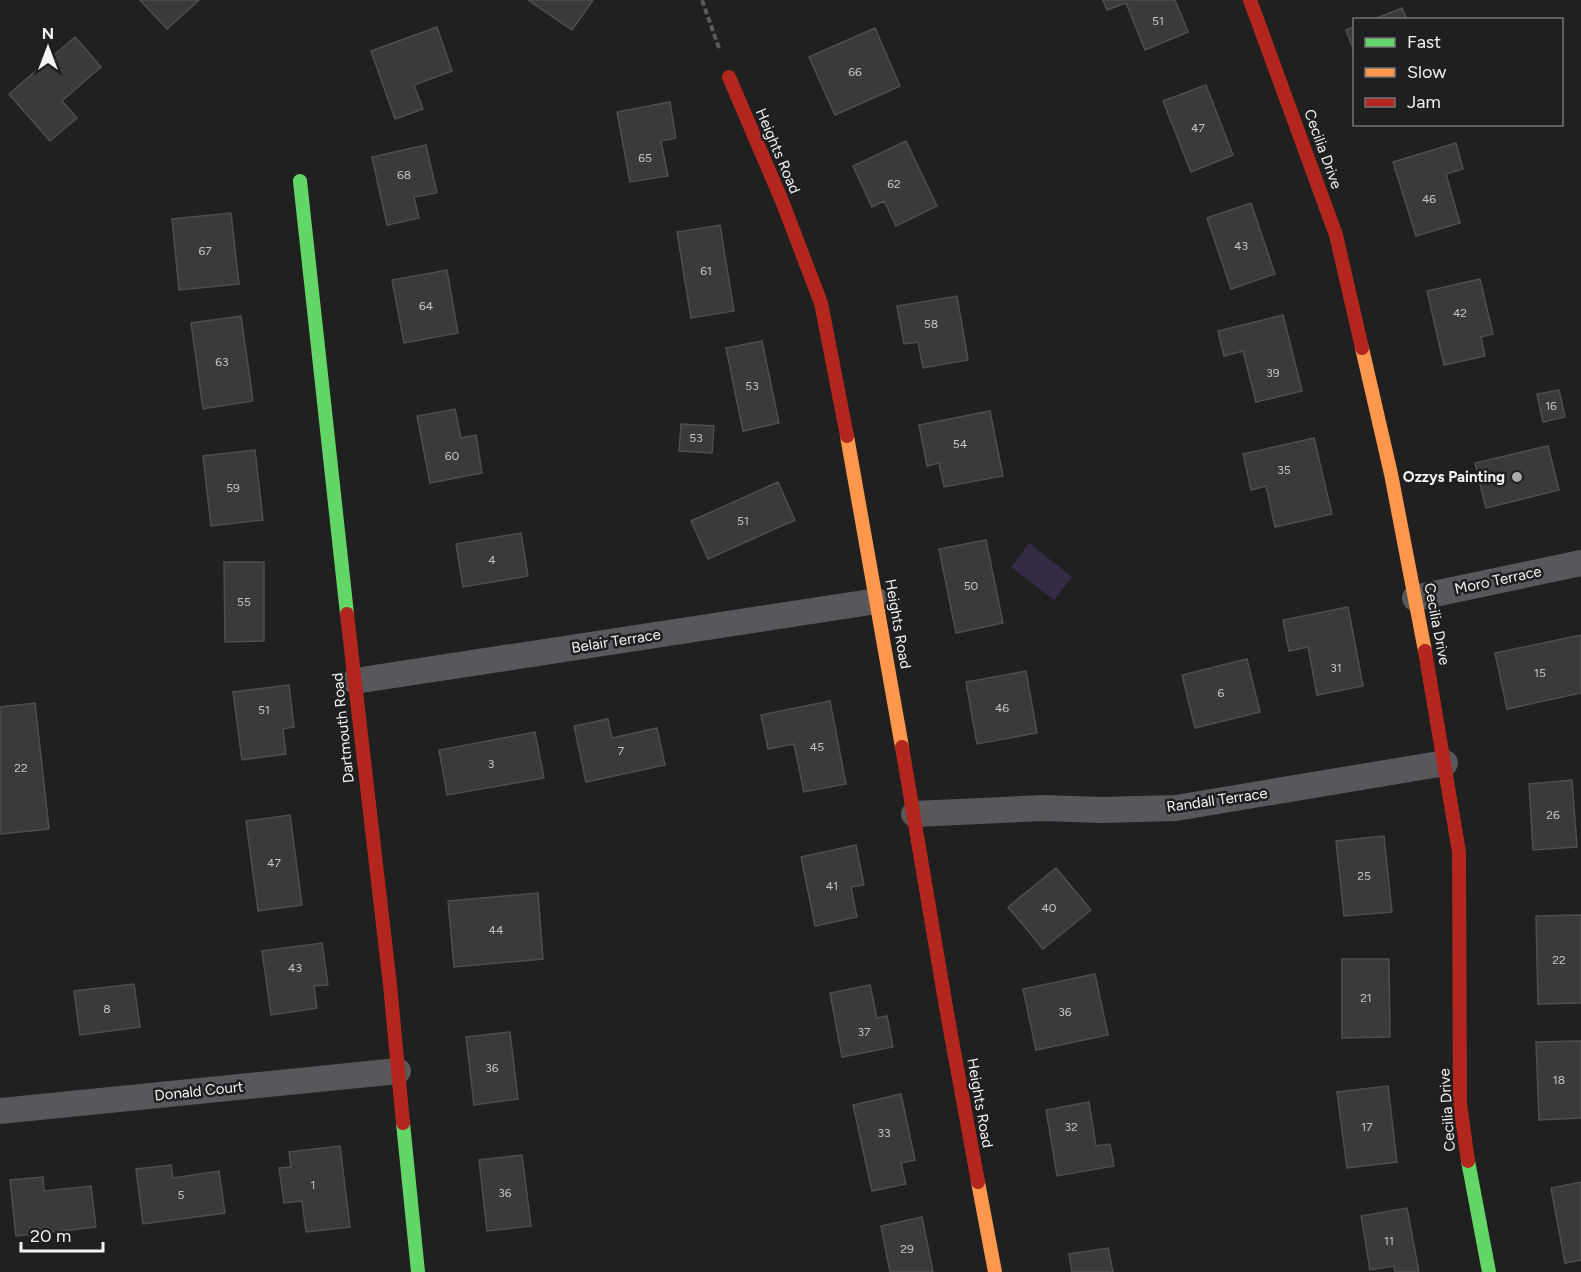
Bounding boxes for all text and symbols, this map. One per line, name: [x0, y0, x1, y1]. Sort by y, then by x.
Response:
house number: 51: [1152, 14, 1164, 28]
north arrow: [18, 18, 78, 78]
legend: [1353, 18, 1563, 126]
text: N: [42, 24, 54, 43]
text: Fast: [1407, 31, 1441, 53]
text: Slow: [1407, 61, 1446, 83]
house number: 66: [848, 65, 862, 79]
text: Jam: [1407, 91, 1441, 113]
street label: Heights Road: [752, 106, 804, 196]
street label: Cecilia Drive: [1300, 107, 1346, 191]
house number: 47: [1191, 121, 1205, 135]
house number: 65: [638, 151, 652, 165]
house number: 68: [397, 168, 411, 182]
house number: 62: [887, 177, 901, 191]
house number: 46: [1422, 192, 1436, 206]
house number: 43: [1234, 239, 1248, 253]
house number: 67: [198, 244, 212, 258]
house number: 61: [700, 264, 712, 278]
house number: 64: [419, 299, 434, 313]
house number: 42: [1453, 306, 1467, 320]
house number: 58: [924, 317, 938, 331]
house number: 63: [215, 355, 229, 369]
house number: 39: [1266, 366, 1280, 380]
house number: 53: [745, 379, 759, 393]
house number: 16: [1545, 399, 1557, 413]
house number: 53: [689, 431, 703, 445]
house number: 54: [953, 437, 968, 451]
house number: 60: [445, 449, 460, 463]
house number: 35: [1277, 463, 1291, 477]
place label: Ozzys Painting: [1403, 468, 1505, 486]
marker: Ozzys Painting: [1510, 470, 1524, 484]
house number: 59: [226, 481, 240, 495]
house number: 51: [737, 514, 749, 528]
house number: 4: [488, 553, 496, 567]
street label: Moro Terrace: [1453, 562, 1543, 598]
street label: Heights Road: [881, 578, 915, 670]
house number: 50: [964, 579, 979, 593]
street label: Cecilia Drive: [1420, 581, 1454, 667]
house number: 55: [237, 595, 251, 609]
street label: Belair Terrace: [570, 625, 662, 657]
house number: 31: [1330, 661, 1342, 675]
house number: 15: [1534, 666, 1546, 680]
street label: Dartmouth Road: [328, 672, 358, 784]
house number: 6: [1218, 686, 1225, 700]
house number: 46: [995, 701, 1009, 715]
house number: 51: [258, 703, 270, 717]
house number: 45: [810, 740, 824, 754]
house number: 7: [618, 744, 625, 758]
house number: 3: [488, 757, 494, 771]
house number: 22: [14, 761, 28, 775]
street label: Randall Terrace: [1165, 784, 1269, 816]
house number: 26: [1546, 808, 1560, 822]
house number: 47: [267, 856, 281, 870]
house number: 25: [1357, 869, 1371, 883]
house number: 41: [826, 879, 838, 893]
house number: 40: [1041, 901, 1057, 915]
house number: 44: [489, 923, 504, 937]
house number: 22: [1552, 953, 1566, 967]
house number: 43: [288, 961, 302, 975]
house number: 21: [1360, 991, 1372, 1005]
house number: 8: [103, 1002, 111, 1016]
house number: 36: [1058, 1005, 1072, 1019]
house number: 37: [858, 1025, 871, 1039]
street label: Heights Road: [963, 1057, 997, 1149]
house number: 36: [485, 1061, 499, 1075]
street label: Cecilia Drive: [1435, 1068, 1459, 1152]
house number: 18: [1553, 1073, 1565, 1087]
street label: Donald Court: [154, 1077, 245, 1105]
house number: 32: [1064, 1120, 1078, 1134]
house number: 17: [1361, 1120, 1373, 1134]
house number: 33: [877, 1126, 891, 1140]
house number: 1: [311, 1178, 315, 1192]
house number: 36: [498, 1186, 512, 1200]
house number: 5: [178, 1188, 185, 1202]
scale bar: [21, 1215, 104, 1253]
text: 20 m: [30, 1225, 71, 1247]
house number: 11: [1384, 1234, 1394, 1248]
house number: 29: [900, 1242, 914, 1256]

